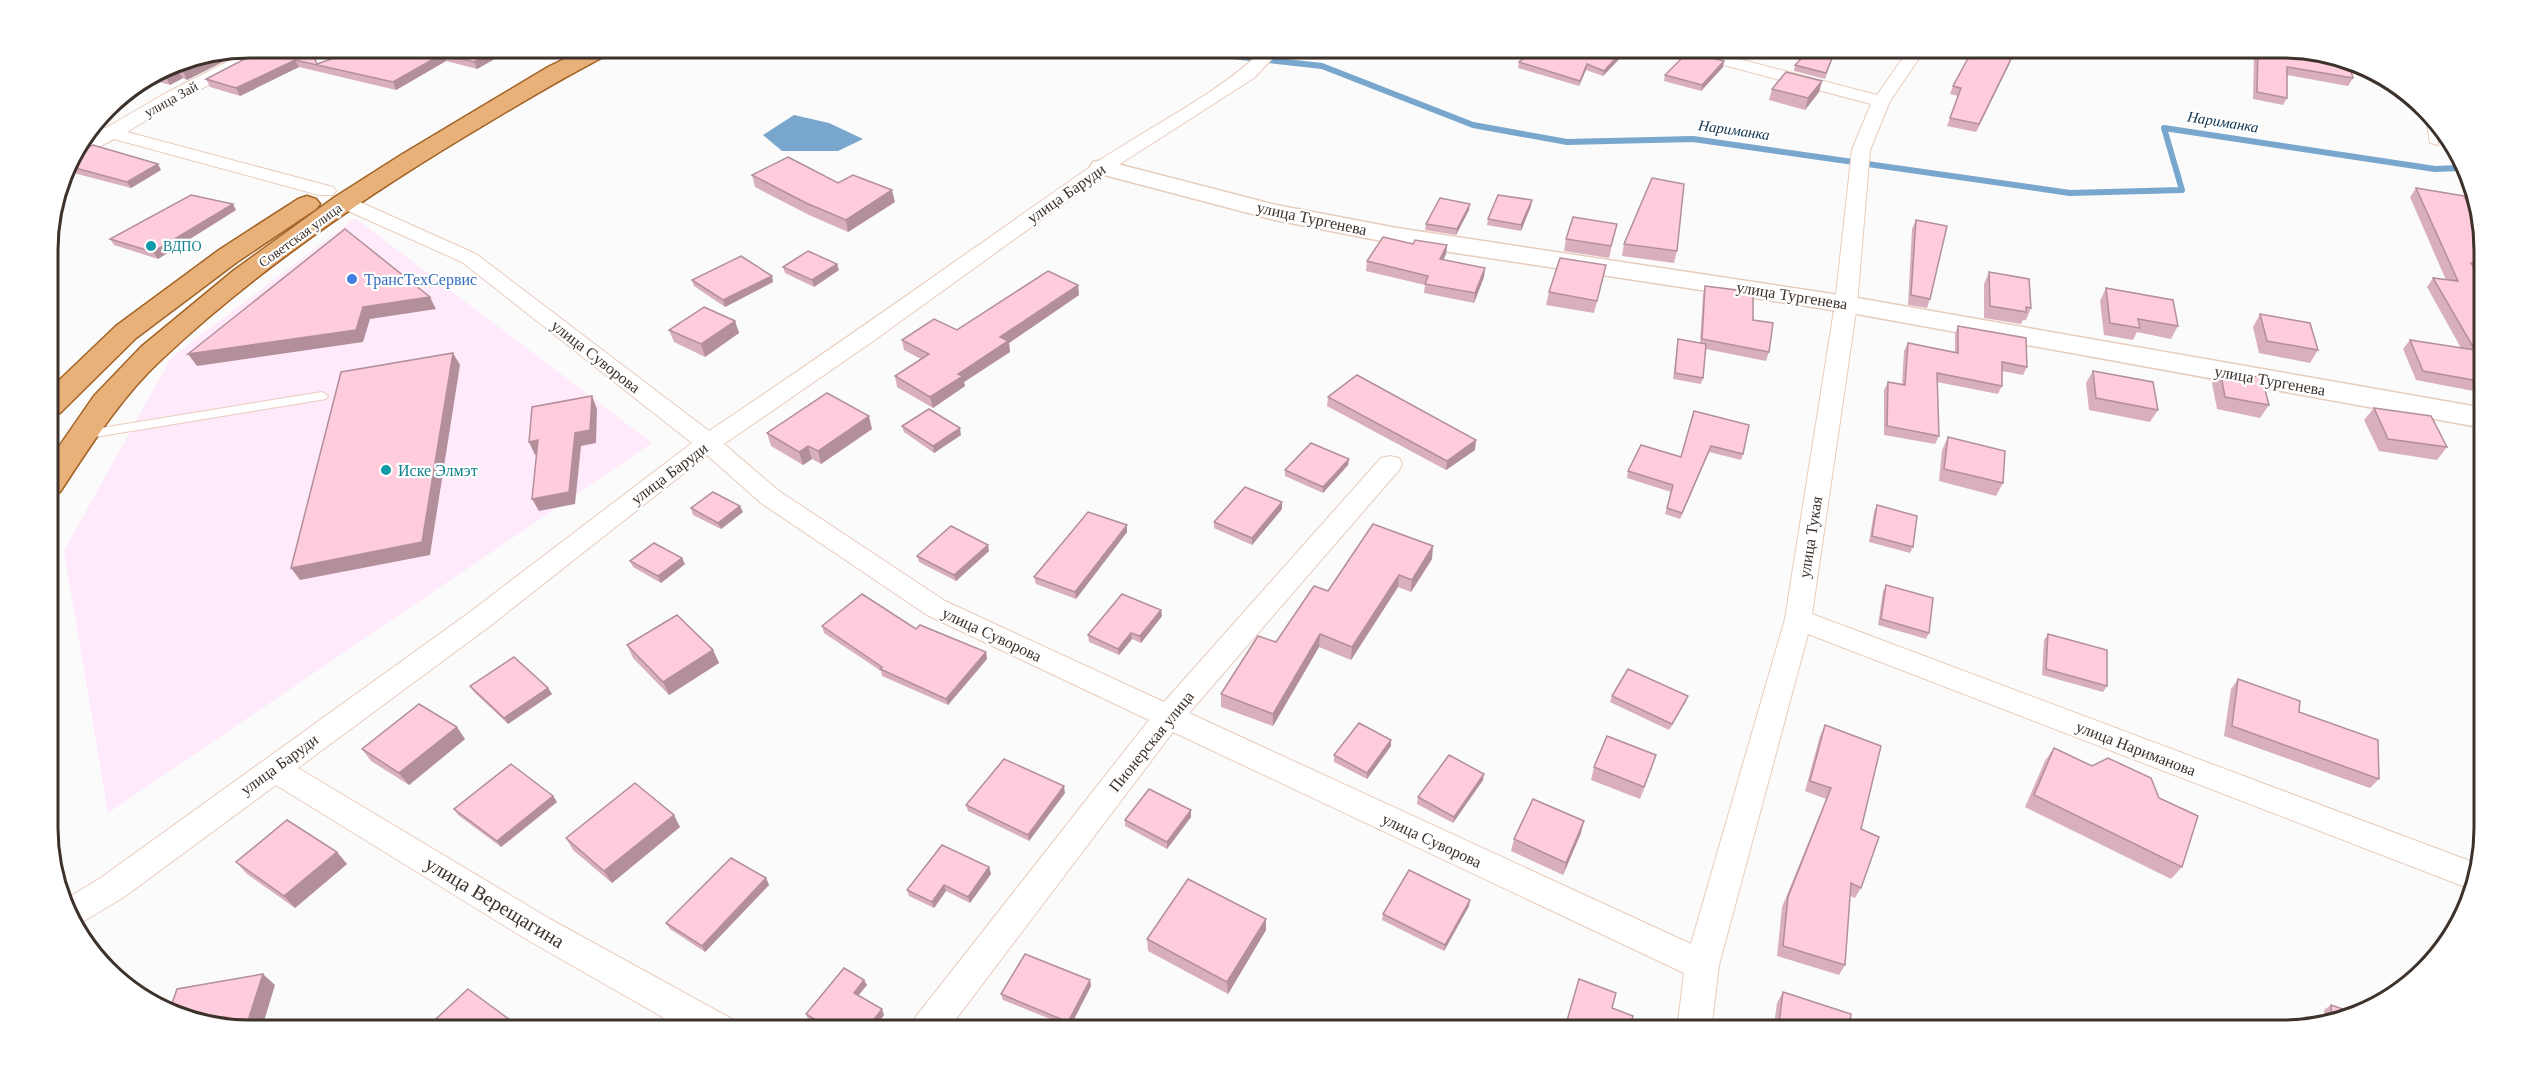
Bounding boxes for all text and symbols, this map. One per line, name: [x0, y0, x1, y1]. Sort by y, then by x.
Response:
street label: улица Зай: [142, 78, 201, 120]
water label: Нариманка: [2185, 108, 2260, 136]
water label: Нариманка: [1696, 117, 1771, 143]
street label: улица Баруди: [1024, 160, 1109, 227]
street label: улица Тургенева: [1255, 199, 1368, 239]
street label: Советская улица: [256, 200, 345, 271]
marker: ВДПО: [144, 239, 158, 253]
place label: ВДПО: [163, 239, 202, 254]
place label: ТрансТехСервис: [364, 271, 477, 289]
marker: ТрансТехСервис: [345, 272, 359, 286]
street label: улица Тургенева: [1735, 278, 1849, 314]
street label: улица Суворова: [547, 317, 643, 397]
street label: улица Тургенева: [2213, 362, 2327, 400]
street label: улица Баруди: [628, 439, 712, 508]
place label: Иске Элмэт: [398, 462, 478, 479]
marker: Иске Элмэт: [379, 463, 393, 477]
street label: улица Тукая: [1796, 494, 1826, 579]
street label: улица Суворова: [939, 604, 1044, 666]
street label: Пионерская улица: [1106, 688, 1198, 796]
street label: улица Нариманова: [2073, 718, 2198, 780]
street label: улица Баруди: [237, 730, 322, 799]
street label: улица Суворова: [1379, 810, 1484, 872]
street label: улица Верещагина: [421, 852, 569, 953]

